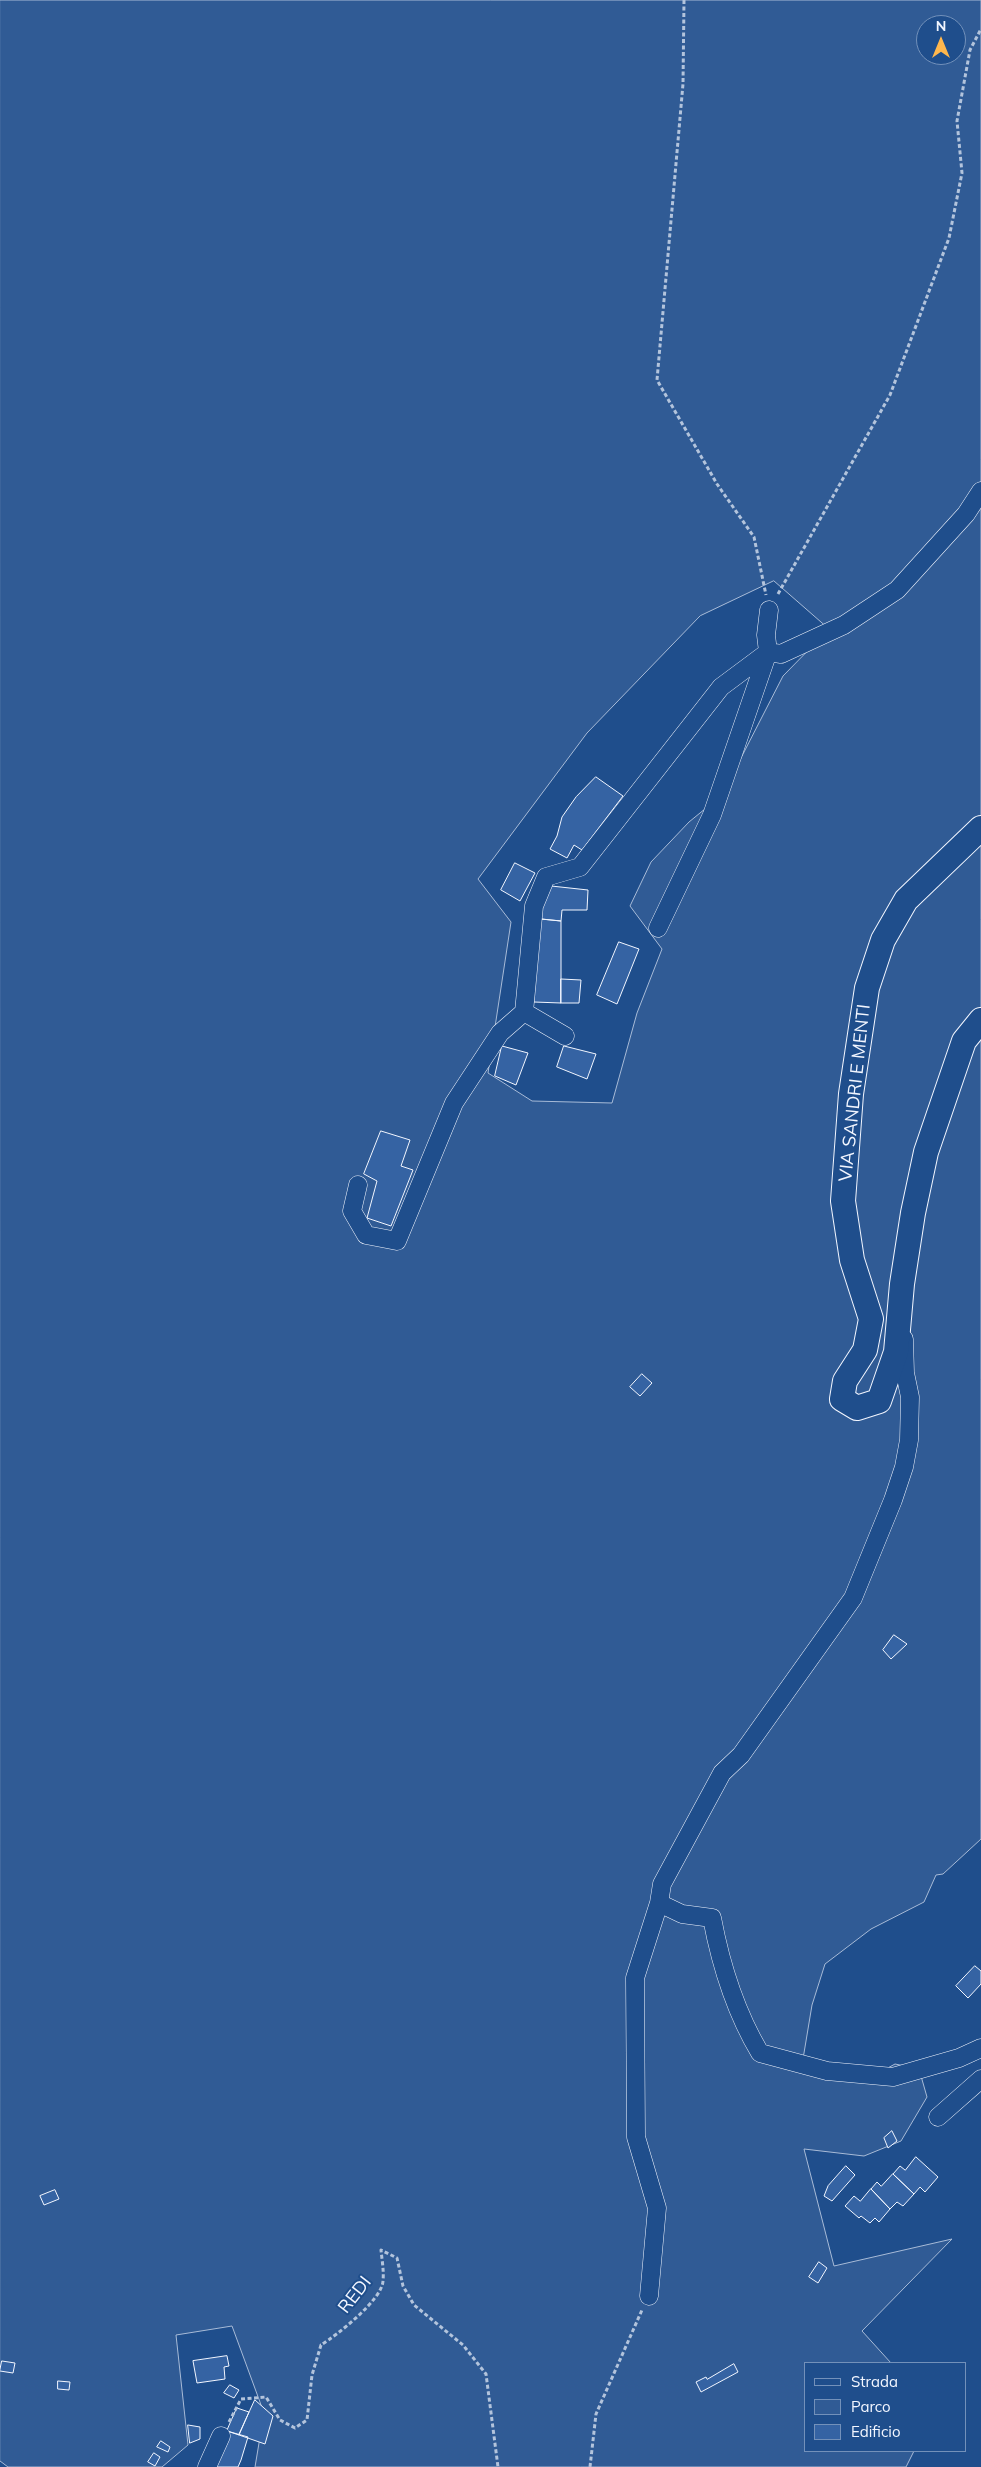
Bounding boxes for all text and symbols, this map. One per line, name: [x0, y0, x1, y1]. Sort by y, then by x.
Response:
north arrow: [916, 15, 966, 65]
text: N: [936, 17, 946, 35]
street label: VIA SANDRI E MENTI: [835, 1003, 875, 1183]
street label: REDI: [334, 2272, 376, 2318]
legend: [804, 2362, 966, 2452]
text: Strada: [851, 2372, 898, 2391]
text: Parco: [851, 2397, 891, 2416]
text: Edificio: [851, 2422, 901, 2441]

